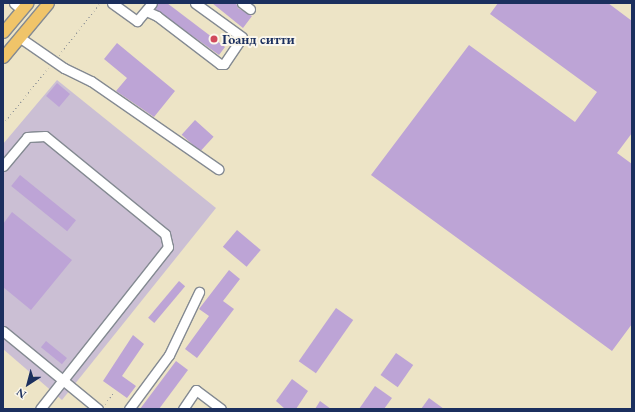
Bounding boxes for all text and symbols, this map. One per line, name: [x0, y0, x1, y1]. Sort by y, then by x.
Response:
place label: Гоанд ситти: [222, 31, 295, 47]
marker: Гоанд ситти: [209, 34, 219, 44]
north arrow: [8, 364, 48, 404]
text: N: [13, 385, 29, 402]

